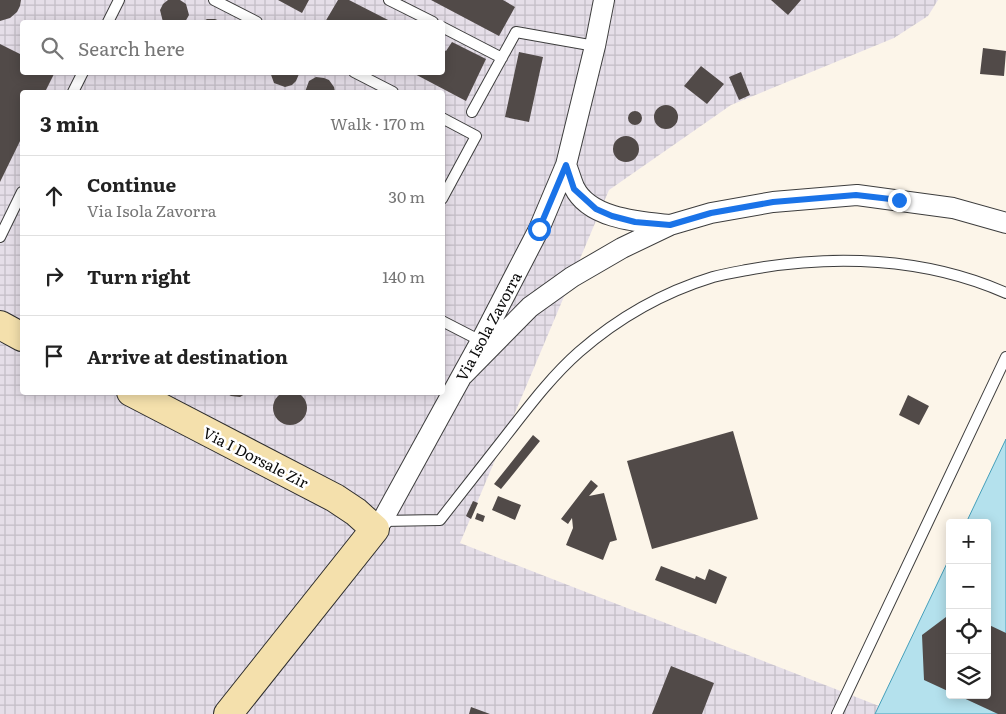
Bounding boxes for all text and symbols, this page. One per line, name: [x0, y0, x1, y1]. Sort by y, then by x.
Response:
search box: [20, 20, 445, 75]
icon: search: [38, 34, 66, 62]
text: Search here: [78, 34, 185, 62]
text: 3 min: [40, 107, 99, 138]
text: Walk · 170 m: [330, 111, 425, 135]
text: Continue: [87, 170, 176, 198]
icon: ahead: [40, 182, 68, 210]
text: 30 m: [388, 184, 425, 208]
route end: [888, 189, 911, 212]
text: Via Isola Zavorra: [87, 198, 216, 222]
route start: [528, 218, 551, 241]
icon: right: [40, 262, 68, 290]
text: Turn right: [87, 262, 191, 290]
text: 140 m: [382, 264, 425, 288]
street label: Via Isola Zavorra: [449, 266, 527, 385]
icon: arrive: [40, 342, 68, 370]
text: Arrive at destination: [87, 342, 288, 370]
street label: Via I Dorsale Zir: [199, 420, 313, 494]
map controls: [946, 519, 991, 699]
button: +: [946, 519, 991, 564]
button: −: [946, 564, 991, 609]
button: locate: [946, 609, 991, 654]
button: layers: [946, 654, 991, 699]

